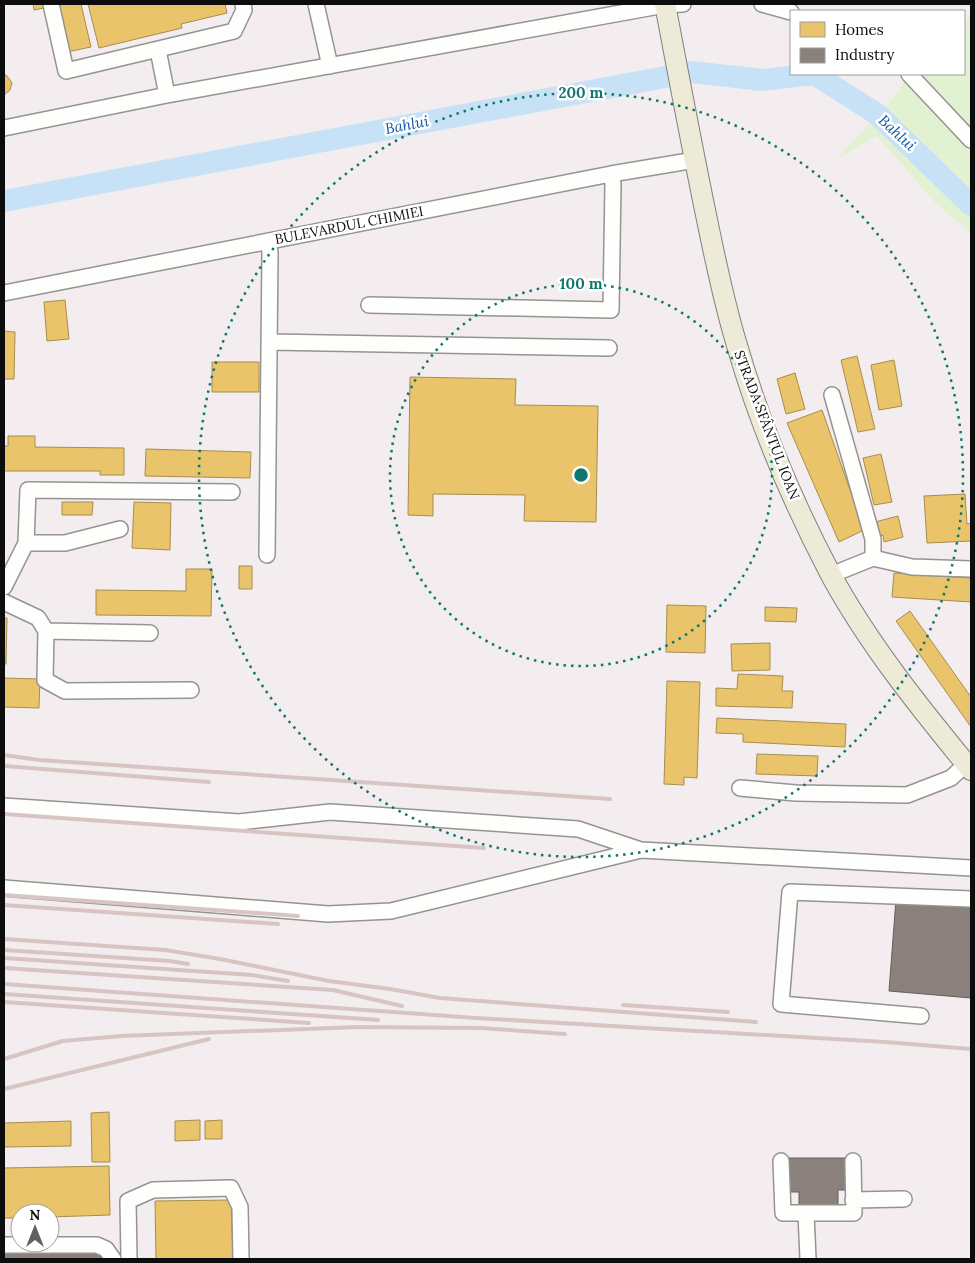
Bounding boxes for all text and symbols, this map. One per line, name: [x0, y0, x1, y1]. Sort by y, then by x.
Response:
legend: [790, 10, 965, 75]
text: Homes: [835, 20, 884, 39]
text: Industry: [835, 45, 894, 64]
text: 200 m: [559, 83, 604, 102]
water label: Bahlui: [383, 111, 430, 138]
water label: Bahlui: [875, 111, 920, 155]
street label: BULEVARDUL CHIMIEI: [273, 202, 425, 248]
text: 100 m: [560, 274, 603, 293]
street label: STRADA SFÂNTUL IOAN: [730, 348, 804, 503]
centre of rings: [572, 466, 590, 484]
north arrow: [10, 1203, 60, 1253]
text: N: [30, 1206, 41, 1224]

